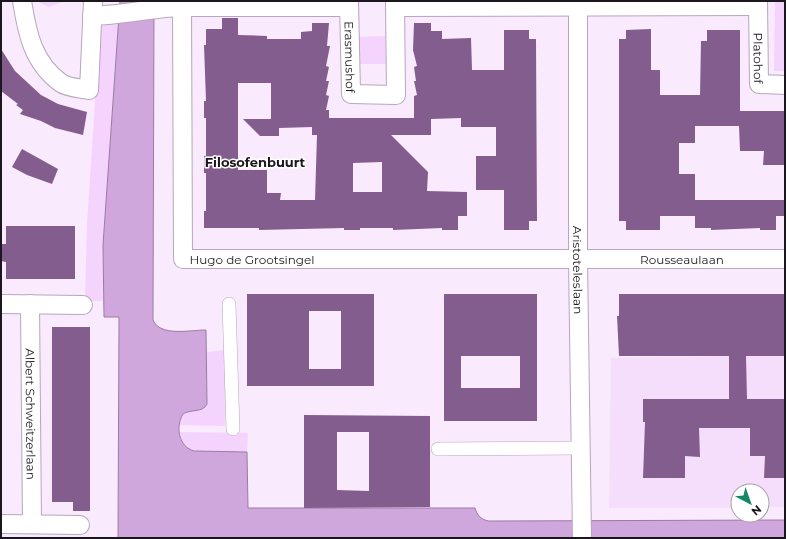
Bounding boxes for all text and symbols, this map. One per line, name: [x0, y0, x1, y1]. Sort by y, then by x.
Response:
street label: Erasmushof: [342, 21, 358, 94]
street label: Platohof: [751, 32, 767, 84]
district label: Filosofenbuurt: [205, 154, 306, 170]
street label: Aristoteleslaan: [571, 226, 586, 314]
street label: Hugo de Grootsingel: [189, 252, 315, 267]
street label: Rousseaulaan: [640, 252, 724, 267]
street label: Albert Schweitzerlaan: [23, 348, 39, 480]
north arrow: [730, 483, 770, 523]
text: N: [749, 502, 765, 519]

